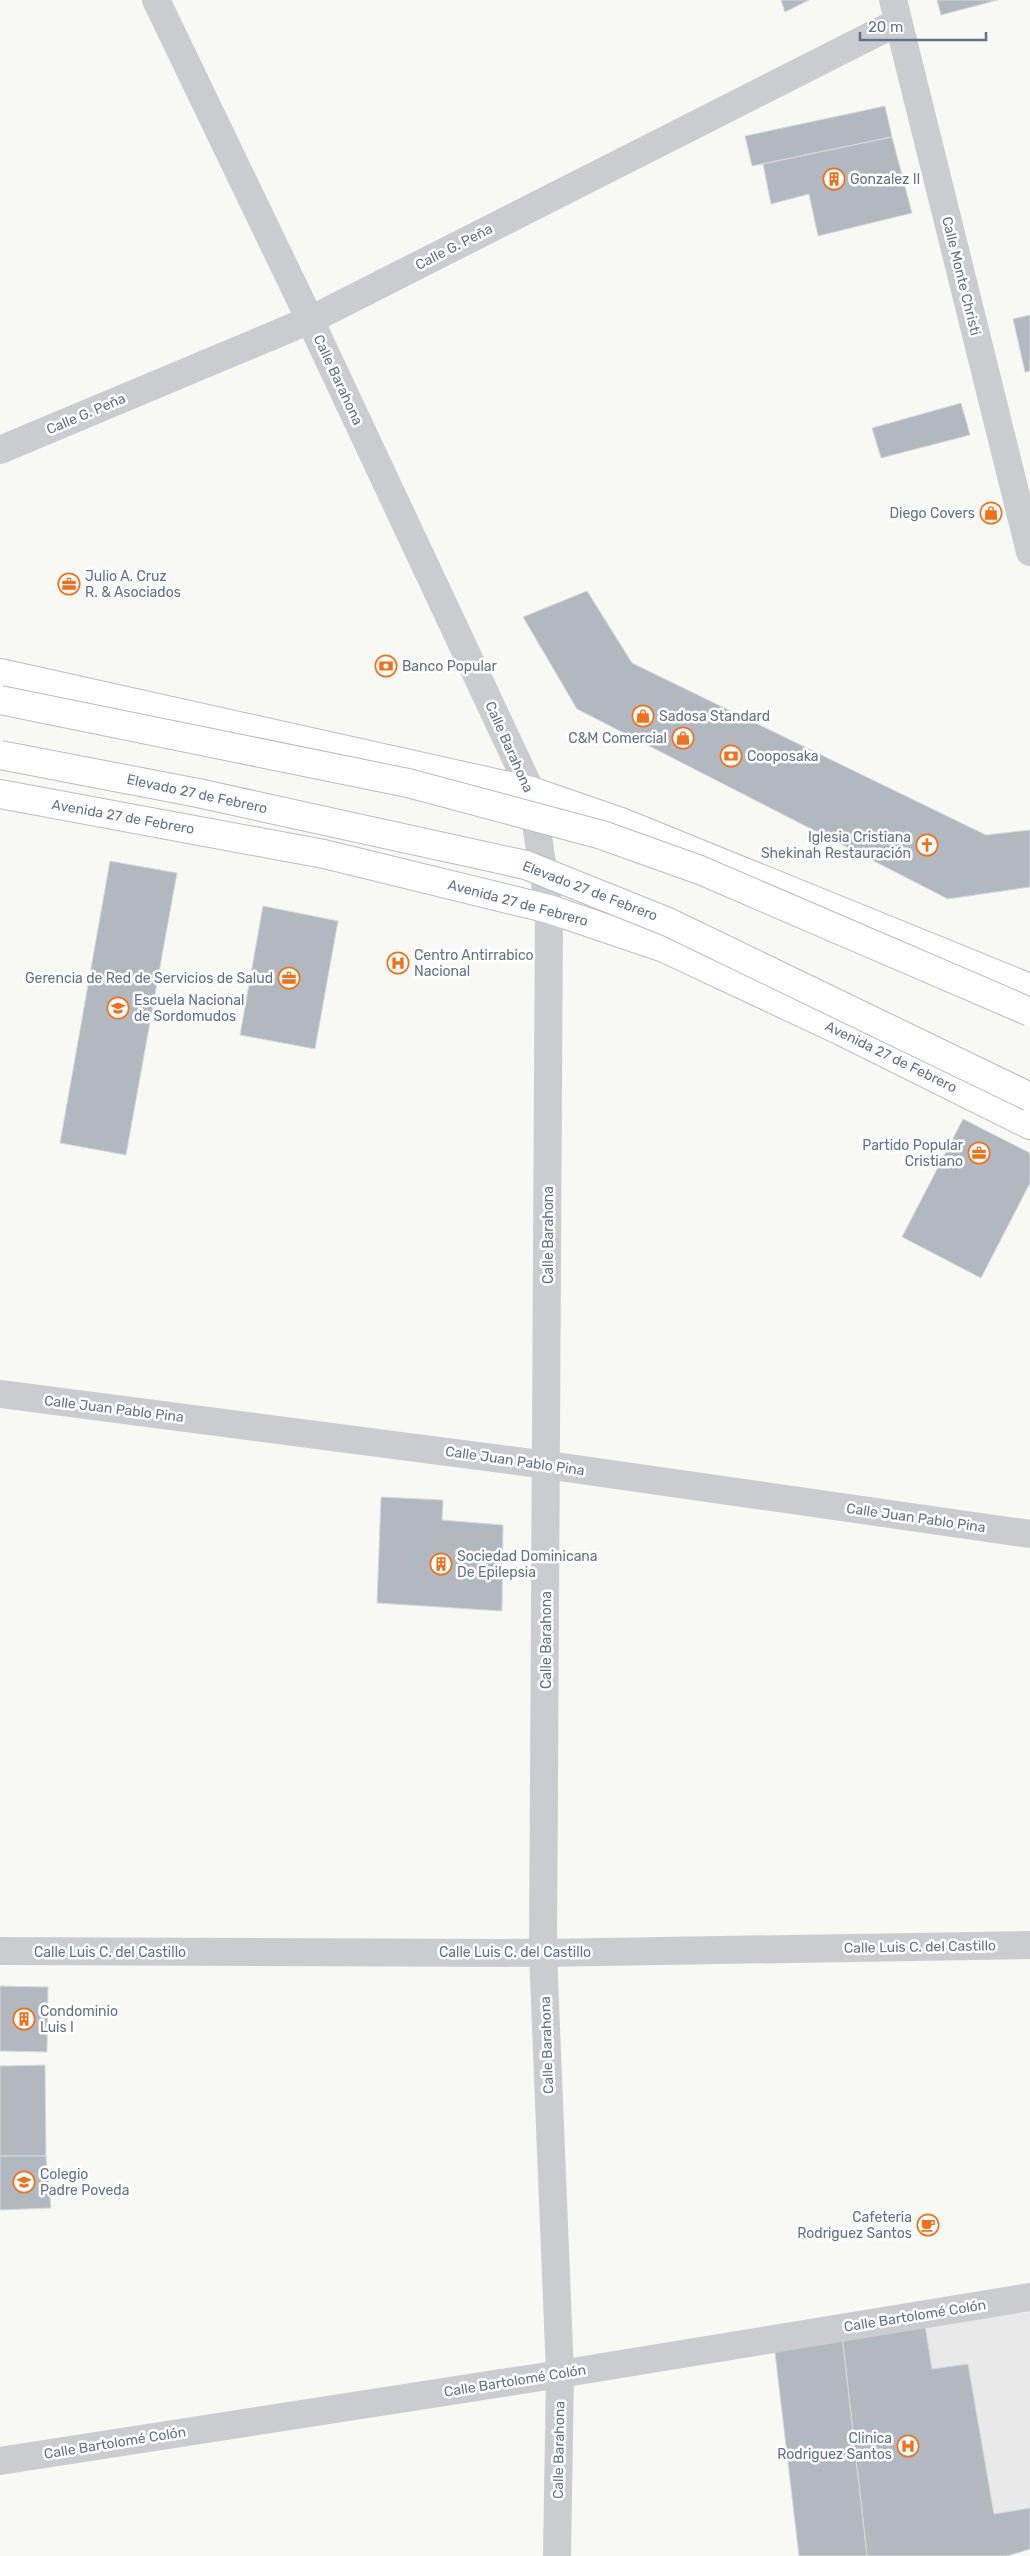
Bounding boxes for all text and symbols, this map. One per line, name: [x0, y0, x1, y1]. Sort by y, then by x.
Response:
scale bar: [860, 10, 986, 42]
text: 20 m: [868, 18, 903, 36]
building icon: Gonzalez II: [822, 167, 846, 191]
place label: Gonzalez II: [850, 171, 920, 188]
street label: Calle Monte Christi: [938, 215, 984, 337]
street label: Calle G. Peña: [413, 220, 495, 274]
street label: Calle Barahona: [310, 332, 366, 428]
street label: Calle G. Peña: [44, 390, 128, 438]
shop icon: Diego Covers: [979, 501, 1003, 525]
place label: Diego Covers: [889, 505, 975, 522]
place label: Julio A. Cruz R. & Asociados: [85, 568, 181, 601]
office icon: Julio A. Cruz R. & Asociados: [57, 572, 81, 596]
bank icon: Banco Popular: [374, 654, 398, 678]
place label: Banco Popular: [402, 658, 498, 675]
street label: Calle Barahona: [481, 699, 537, 795]
shop icon: Sadosa Standard: [631, 704, 655, 728]
place label: Sadosa Standard: [659, 708, 770, 725]
shop icon: C&M Comercial: [671, 726, 695, 750]
place label: C&M Comercial: [568, 730, 667, 747]
bank icon: Cooposaka: [719, 744, 743, 768]
place label: Cooposaka: [747, 748, 818, 765]
street label: Elevado 27 de Febrero: [125, 771, 269, 817]
street label: Avenida 27 de Febrero: [50, 796, 196, 838]
place label: Iglesia Cristiana Shekinah Restauración: [761, 829, 911, 862]
church icon: Iglesia Cristiana Shekinah Restauración: [915, 833, 939, 857]
street label: Elevado 27 de Febrero: [520, 857, 660, 925]
street label: Avenida 27 de Febrero: [446, 876, 590, 930]
place label: Centro Antirrabico Nacional: [414, 947, 534, 980]
hospital icon: Centro Antirrabico Nacional: [386, 951, 410, 975]
office icon: Gerencia de Red de Servicios de Salud: [277, 966, 301, 990]
place label: Gerencia de Red de Servicios de Salud: [25, 970, 273, 987]
place label: Escuela Nacional de Sordomudos: [134, 992, 244, 1025]
school or university icon: Escuela Nacional de Sordomudos: [106, 996, 130, 1020]
street label: Avenida 27 de Febrero: [822, 1018, 960, 1096]
place label: Partido Popular Cristiano: [862, 1137, 964, 1170]
office icon: Partido Popular Cristiano: [967, 1141, 991, 1165]
street label: Calle Barahona: [540, 1186, 557, 1284]
street label: Calle Juan Pablo Pina: [43, 1392, 185, 1426]
street label: Calle Juan Pablo Pina: [444, 1443, 586, 1479]
street label: Calle Juan Pablo Pina: [845, 1500, 987, 1536]
place label: Sociedad Dominicana De Epilepsia: [457, 1548, 598, 1581]
building icon: Sociedad Dominicana De Epilepsia: [429, 1552, 453, 1576]
street label: Calle Barahona: [538, 1591, 555, 1689]
street label: Calle Luis C. del Castillo: [844, 1937, 996, 1957]
street label: Calle Luis C. del Castillo: [34, 1944, 186, 1961]
street label: Calle Luis C. del Castillo: [439, 1944, 591, 1961]
street label: Calle Barahona: [537, 1996, 557, 2094]
place label: Condominio Luis I: [40, 2003, 118, 2036]
building icon: Condominio Luis I: [12, 2007, 36, 2031]
place label: Colegio Padre Poveda: [40, 2166, 129, 2199]
school or university icon: Colegio Padre Poveda: [12, 2170, 36, 2194]
place label: Cafeteria Rodriguez Santos: [797, 2209, 912, 2242]
cafe icon: Cafeteria Rodriguez Santos: [916, 2213, 940, 2237]
street label: Calle Bartolomé Colón: [843, 2296, 987, 2336]
street label: Calle Bartolomé Colón: [443, 2361, 587, 2401]
street label: Calle Barahona: [550, 2401, 568, 2499]
street label: Calle Bartolomé Colón: [43, 2423, 187, 2463]
place label: Clinica Rodriguez Santos: [777, 2430, 892, 2463]
hospital icon: Clinica Rodriguez Santos: [896, 2434, 920, 2458]

